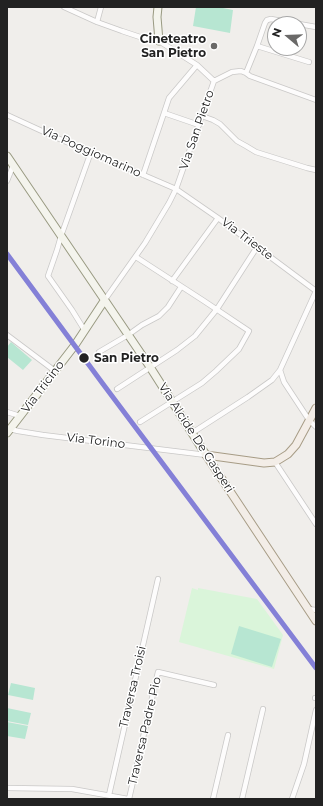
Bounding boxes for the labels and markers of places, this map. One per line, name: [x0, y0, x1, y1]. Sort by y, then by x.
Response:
place label: Cineteatro San Pietro: [140, 32, 206, 60]
marker: Cineteatro San Pietro: [209, 41, 219, 51]
marker: San Pietro: [77, 351, 91, 365]
place label: San Pietro: [94, 351, 159, 365]

